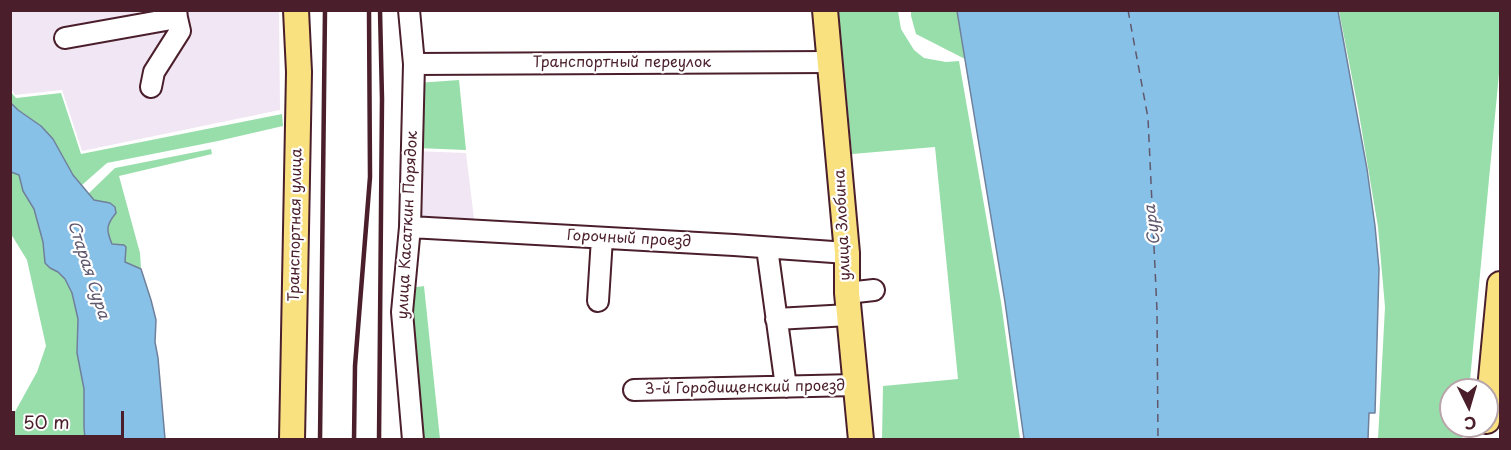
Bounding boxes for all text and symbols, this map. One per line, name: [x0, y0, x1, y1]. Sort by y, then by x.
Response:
street label: Транспортный переулок: [533, 54, 711, 72]
street label: улица Касаткин Порядок: [394, 130, 422, 320]
street label: Транспортная улица: [286, 148, 306, 302]
street label: улица Злобина: [831, 169, 855, 281]
water label: Сура: [1141, 204, 1165, 246]
water label: Старая Сура: [63, 218, 113, 322]
street label: Горочный проезд: [566, 227, 692, 251]
street label: 3-й Городищенский проезд: [645, 377, 845, 399]
north arrow: [1439, 378, 1499, 438]
scale bar: [15, 399, 128, 437]
text: 50 m: [23, 408, 70, 435]
text: С: [1463, 411, 1477, 436]

